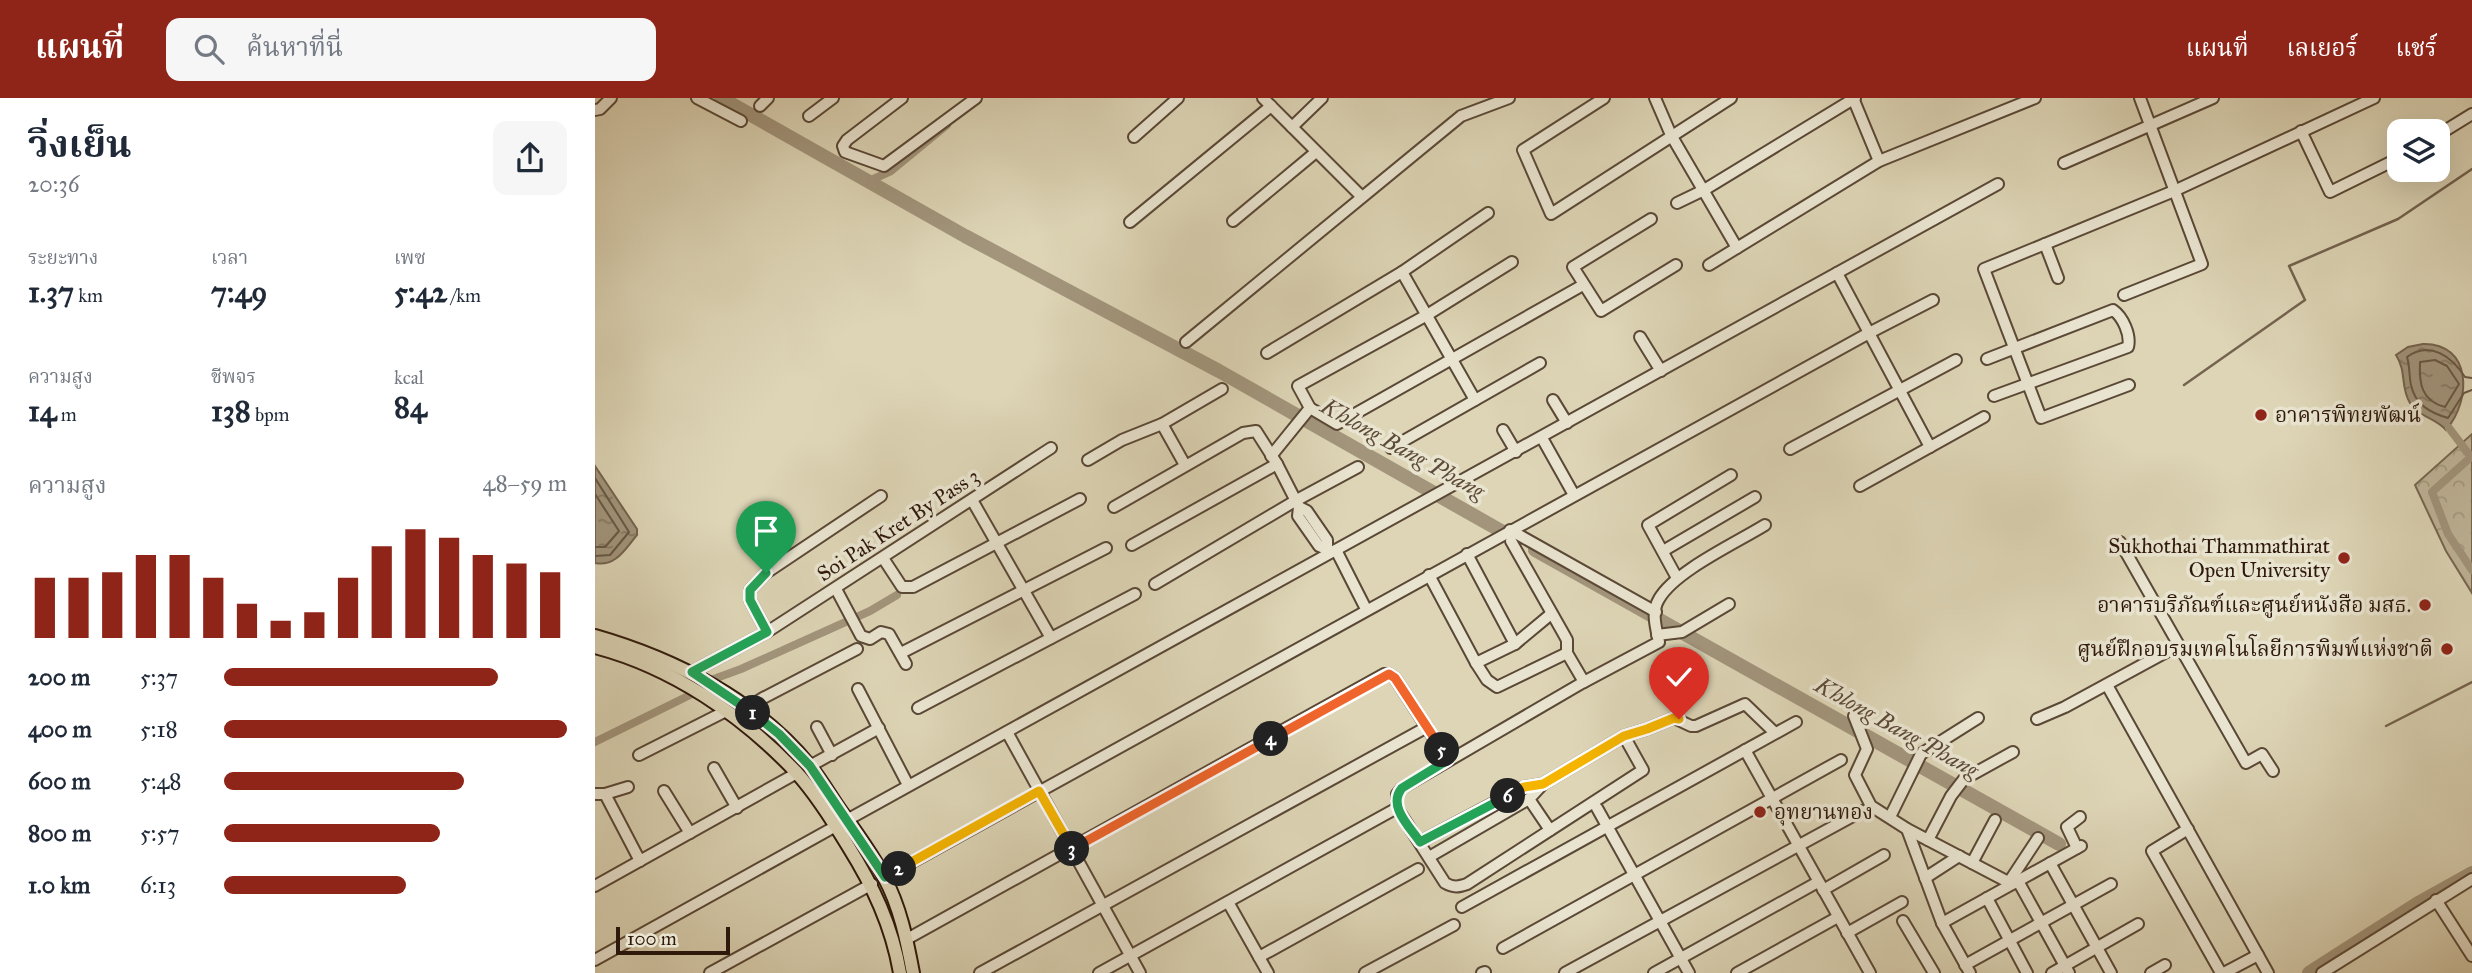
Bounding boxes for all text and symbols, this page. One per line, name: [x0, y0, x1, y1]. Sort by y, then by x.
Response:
search box: [166, 18, 656, 81]
text: แผนที่: [35, 27, 124, 67]
icon: search: [190, 30, 228, 68]
text: ค้นหาที่นี่: [246, 31, 343, 63]
text: แผนที่: [2186, 33, 2249, 63]
text: เลเยอร์: [2287, 33, 2358, 63]
text: แชร์: [2396, 33, 2437, 63]
map controls: [2387, 119, 2450, 182]
button: layers: [2387, 119, 2450, 182]
text: วิ่งเย็น: [28, 121, 132, 167]
button: share: [493, 121, 567, 195]
text: 20:36: [28, 170, 80, 198]
text: ระยะทาง: [28, 246, 98, 269]
text: เวลา: [211, 246, 248, 269]
text: เพซ: [394, 246, 426, 269]
text: 1.37: [28, 274, 74, 310]
text: 7:49: [211, 274, 267, 310]
text: 5:42: [394, 274, 447, 310]
text: km: [74, 284, 103, 307]
text: /km: [447, 284, 481, 307]
text: ความสูง: [28, 365, 93, 388]
text: ชีพจร: [211, 365, 256, 388]
text: kcal: [394, 366, 424, 389]
text: 84: [394, 389, 427, 425]
water label: Khlong Bang Phang: [1315, 391, 1491, 505]
text: 14: [28, 393, 57, 429]
text: 138: [211, 393, 251, 429]
place label: อาคารพิทยพัฒน์: [2275, 402, 2421, 428]
text: m: [57, 403, 77, 426]
text: bpm: [251, 403, 290, 426]
marker: อาคารพิทยพัฒน์: [2253, 407, 2269, 423]
street label: Soi Pak Kret By Pass 3: [812, 463, 984, 587]
text: 48–59 m: [483, 469, 567, 497]
text: ความสูง: [28, 471, 106, 499]
pin: [736, 501, 796, 573]
icon: arrive: [747, 512, 785, 550]
place label: Sukhothai Thammathirat Open University: [2108, 533, 2331, 583]
marker: Sukhothai Thammathirat Open University: [2336, 550, 2352, 566]
place label: อาคารบริภัณฑ์และศูนย์หนังสือ มสธ.: [2097, 592, 2411, 618]
marker: อาคารบริภัณฑ์และศูนย์หนังสือ มสธ.: [2417, 597, 2433, 613]
place label: ศูนย์ฝึกอบรมเทคโนโลยีการพิมพ์แห่งชาติ: [2077, 634, 2433, 662]
marker: ศูนย์ฝึกอบรมเทคโนโลยีการพิมพ์แห่งชาติ: [2439, 641, 2455, 657]
pin: [1649, 647, 1709, 719]
icon: check: [1660, 658, 1698, 696]
text: 200 m: [28, 663, 90, 691]
text: 5:37: [140, 663, 178, 691]
water label: Khlong Bang Phang: [1809, 670, 1985, 784]
pin: 1: [735, 696, 771, 730]
text: 1: [749, 701, 756, 724]
text: 400 m: [28, 715, 92, 743]
text: 5:18: [140, 715, 178, 743]
pin: 4: [1253, 722, 1289, 756]
text: 4: [1265, 727, 1276, 750]
pin: 5: [1425, 732, 1459, 768]
text: 5: [1437, 738, 1446, 761]
text: 600 m: [28, 767, 91, 795]
text: 5:48: [140, 767, 182, 795]
pin: 6: [1490, 778, 1525, 814]
text: 6: [1503, 784, 1512, 807]
place label: อุทยานทอง: [1774, 799, 1873, 826]
marker: อุทยานทอง: [1752, 804, 1768, 820]
text: 800 m: [28, 819, 91, 847]
text: 5:57: [140, 819, 179, 847]
pin: 3: [1055, 832, 1089, 866]
text: 3: [1068, 837, 1075, 860]
pin: 2: [881, 852, 917, 886]
text: 2: [894, 857, 903, 880]
text: 1.0 km: [28, 871, 90, 899]
text: 6:13: [140, 871, 176, 899]
scale bar: [616, 924, 730, 956]
text: 100 m: [627, 927, 677, 950]

